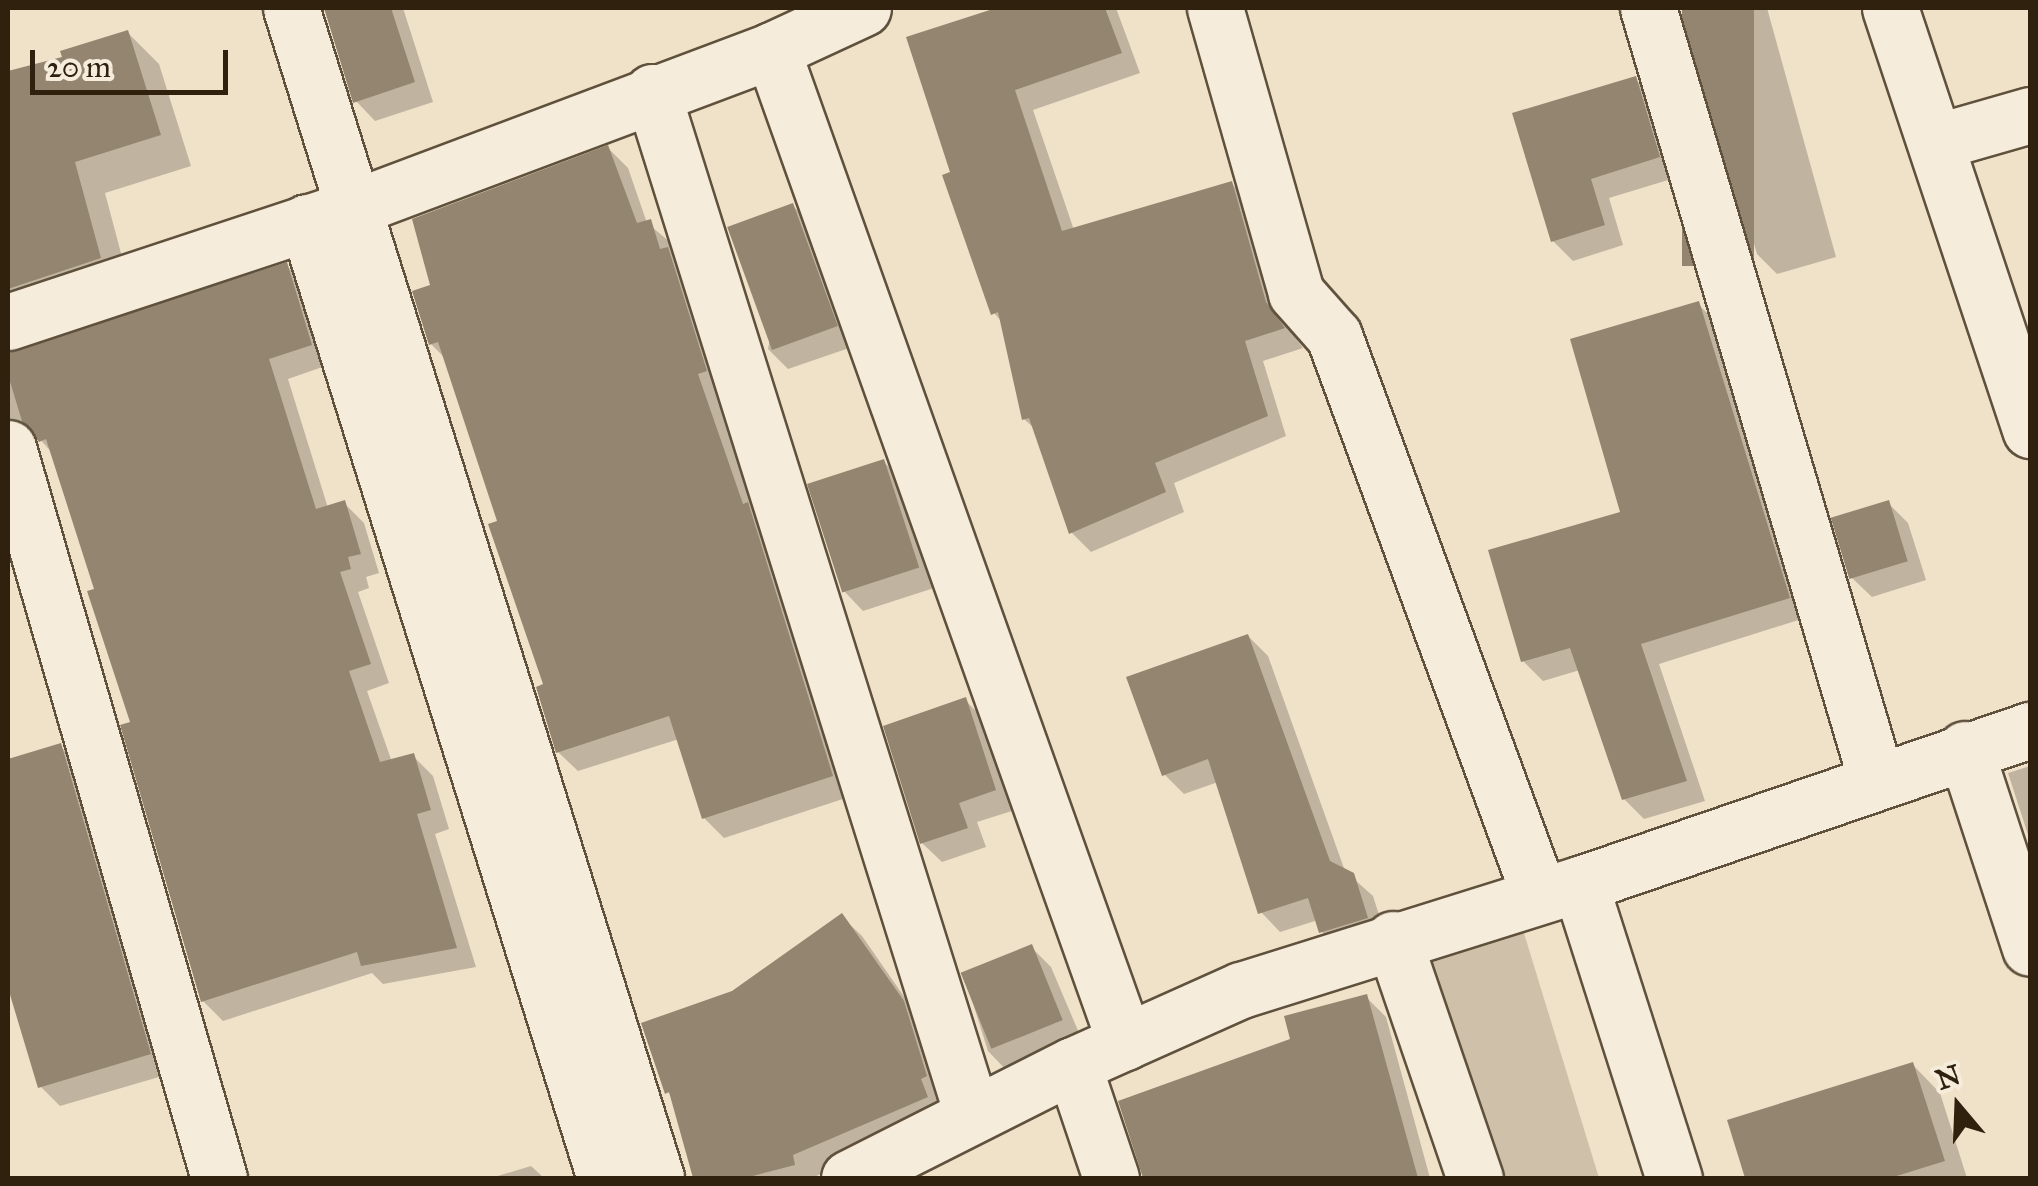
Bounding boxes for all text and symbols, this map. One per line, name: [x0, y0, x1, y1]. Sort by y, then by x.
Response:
scale bar: [35, 30, 232, 92]
text: 20 m: [47, 49, 111, 85]
north arrow: [1908, 1056, 2008, 1156]
text: N: [1931, 1057, 1965, 1098]

